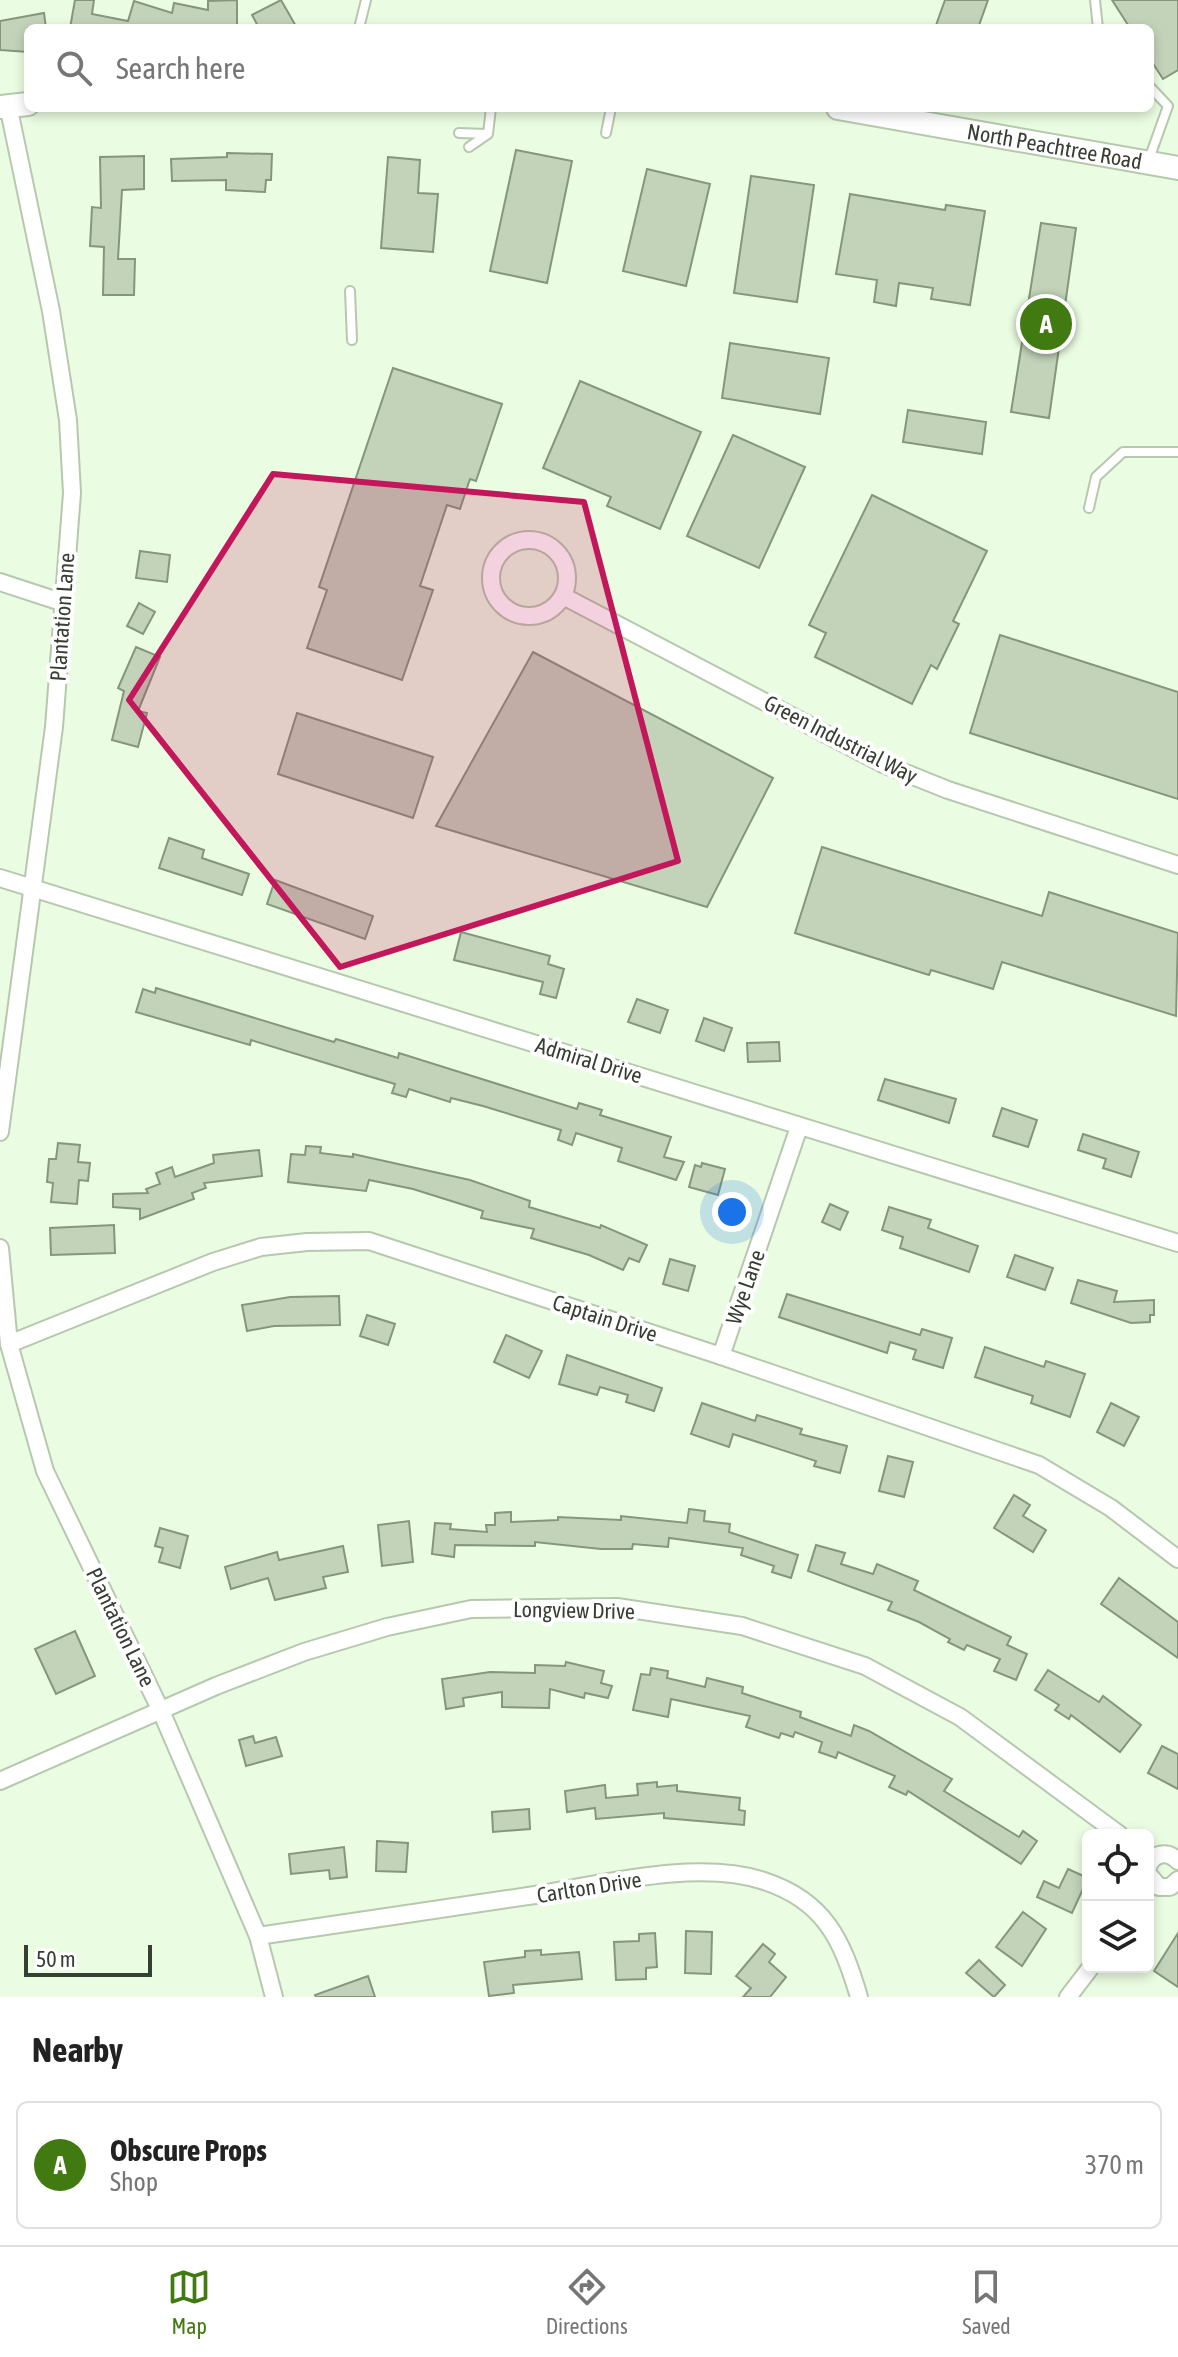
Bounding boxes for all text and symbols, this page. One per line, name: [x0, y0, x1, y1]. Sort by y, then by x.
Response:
search box: [24, 24, 1154, 112]
icon: search: [52, 46, 96, 90]
text: Search here: [116, 51, 245, 85]
street label: North Peachtree Road: [965, 118, 1144, 174]
pin: A: [1020, 294, 1072, 354]
street label: Plantation Lane: [45, 552, 79, 682]
street label: Green Industrial Way: [760, 689, 922, 789]
street label: Admiral Drive: [533, 1031, 645, 1089]
your location: [712, 1192, 752, 1232]
street label: Wye Lane: [720, 1246, 770, 1328]
street label: Captain Drive: [549, 1289, 661, 1347]
street label: Plantation Lane: [81, 1563, 161, 1691]
street label: Longview Drive: [513, 1596, 635, 1624]
map controls: [1082, 1829, 1154, 1973]
button: locate: [1082, 1829, 1154, 1901]
street label: Carlton Drive: [535, 1866, 643, 1908]
button: layers: [1082, 1901, 1154, 1973]
scale bar: [24, 1941, 152, 1977]
text: 50 m: [36, 1946, 76, 1972]
text: Nearby: [32, 2030, 123, 2069]
text: Obscure Props: [110, 2133, 267, 2167]
text: A: [54, 2150, 66, 2180]
text: 370 m: [1085, 2150, 1144, 2180]
text: Shop: [110, 2167, 158, 2197]
tab: Map: [167, 2265, 211, 2339]
tab: Directions: [546, 2265, 628, 2339]
tab: Saved: [962, 2265, 1011, 2339]

